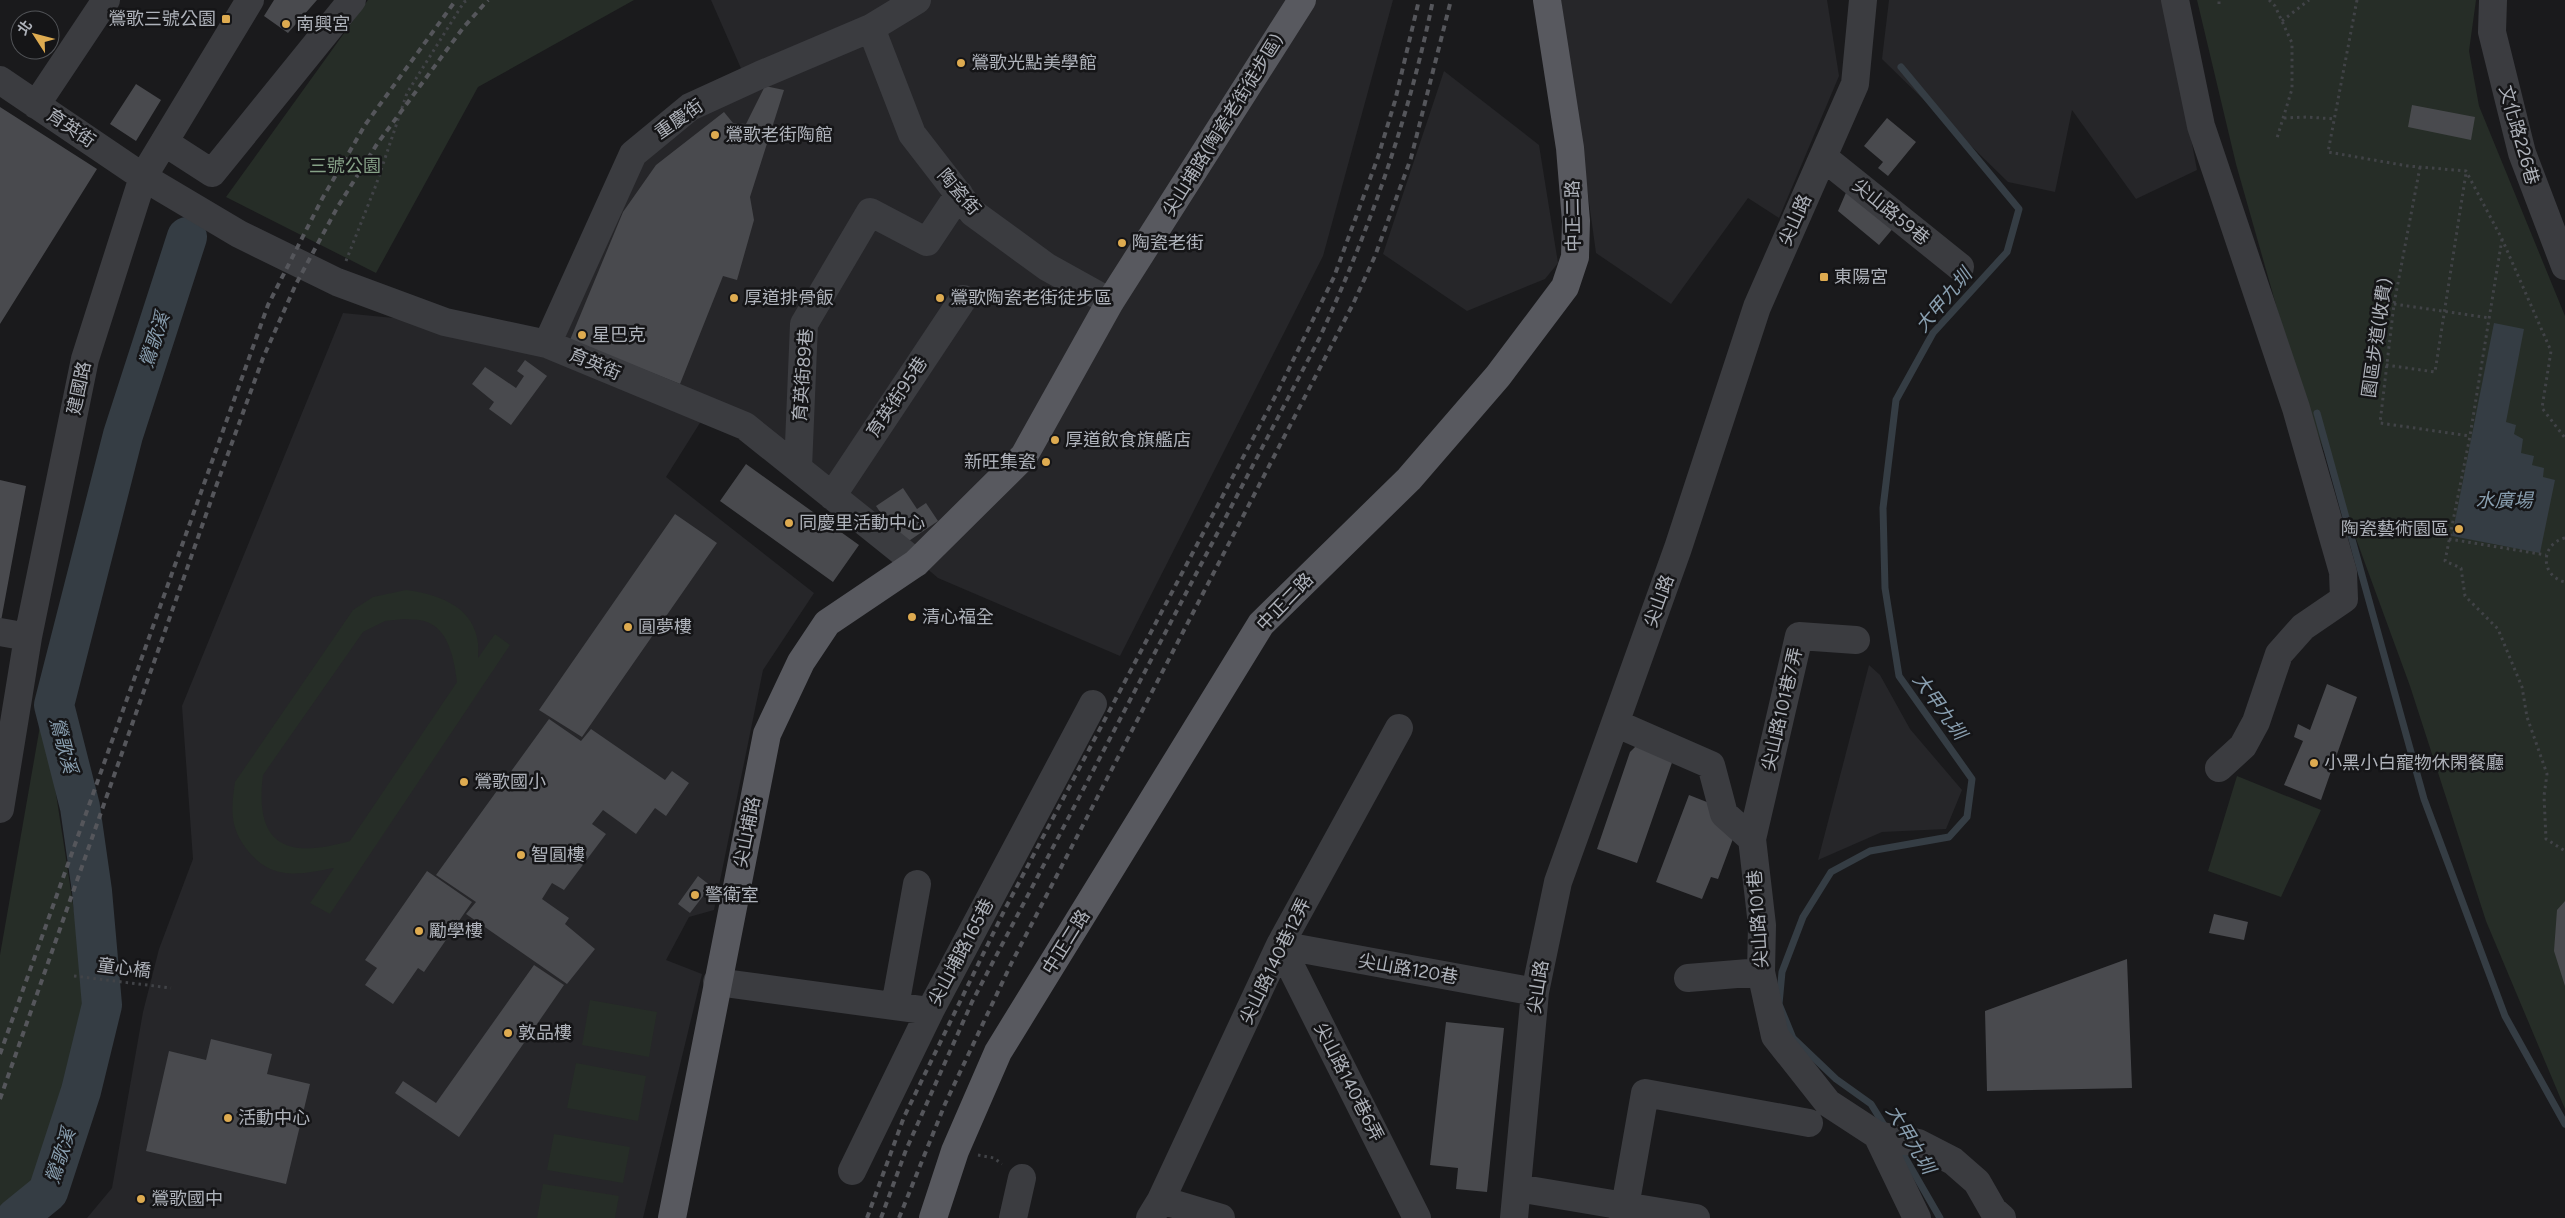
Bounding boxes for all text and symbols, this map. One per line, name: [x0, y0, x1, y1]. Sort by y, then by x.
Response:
place label: 鶯歌三號公園: [108, 8, 216, 30]
north arrow: [10, 10, 60, 60]
marker: 鶯歌三號公園: [220, 13, 232, 25]
place label: 南興宮: [296, 13, 350, 35]
text: 北: [14, 17, 36, 38]
marker: 南興宮: [280, 18, 292, 30]
street label: 尖山埔路(陶瓷老街徒步區): [1158, 30, 1288, 220]
place label: 鶯歌光點美學館: [971, 52, 1097, 74]
marker: 鶯歌光點美學館: [955, 57, 967, 69]
street label: 文化路226巷: [2494, 83, 2544, 187]
street label: 重慶街: [651, 95, 707, 143]
street label: 育英街: [42, 104, 100, 152]
place label: 鶯歌老街陶館: [725, 124, 833, 146]
marker: 鶯歌老街陶館: [709, 129, 721, 141]
park label: 三號公園: [309, 155, 381, 177]
street label: 陶瓷街: [933, 164, 985, 220]
street label: 尖山路59巷: [1848, 174, 1934, 250]
street label: 中正二路: [1561, 180, 1585, 252]
street label: 尖山路: [1774, 191, 1816, 249]
place label: 陶瓷老街: [1132, 232, 1204, 254]
marker: 陶瓷老街: [1116, 237, 1128, 249]
water label: 大甲九圳: [1910, 262, 1979, 337]
place label: 東陽宮: [1834, 266, 1888, 288]
marker: 東陽宮: [1818, 271, 1830, 283]
street label: 園區步道(收費): [2358, 277, 2396, 399]
place label: 厚道排骨飯: [744, 287, 834, 309]
place label: 鶯歌陶瓷老街徒步區: [950, 287, 1112, 309]
marker: 厚道排骨飯: [728, 292, 740, 304]
marker: 鶯歌陶瓷老街徒步區: [934, 292, 946, 304]
water label: 鶯歌溪: [135, 307, 175, 371]
place label: 星巴克: [592, 324, 646, 346]
street label: 育英街89巷: [789, 328, 817, 422]
marker: 星巴克: [576, 329, 588, 341]
street label: 育英街: [566, 343, 624, 385]
street label: 育英街95巷: [862, 352, 932, 442]
street label: 建國路: [63, 359, 95, 417]
place label: 厚道飲食旗艦店: [1065, 429, 1191, 451]
marker: 厚道飲食旗艦店: [1049, 434, 1061, 446]
place label: 新旺集瓷: [964, 451, 1036, 473]
marker: 新旺集瓷: [1040, 456, 1052, 468]
water label: 水廣場: [2475, 489, 2534, 512]
place label: 同慶里活動中心: [799, 512, 925, 534]
marker: 同慶里活動中心: [783, 517, 795, 529]
place label: 陶瓷藝術園區: [2341, 518, 2449, 540]
marker: 陶瓷藝術園區: [2453, 523, 2465, 535]
street label: 中正二路: [1252, 568, 1318, 636]
street label: 尖山路: [1639, 572, 1679, 630]
place label: 清心福全: [922, 606, 994, 628]
marker: 清心福全: [906, 611, 918, 623]
place label: 圓夢樓: [638, 616, 692, 638]
marker: 圓夢樓: [622, 621, 634, 633]
street label: 尖山路101巷7弄: [1757, 645, 1807, 773]
water label: 大甲九圳: [1908, 669, 1973, 746]
water label: 鶯歌溪: [45, 715, 83, 779]
place label: 小黑小白寵物休閑餐廳: [2324, 752, 2504, 774]
marker: 小黑小白寵物休閑餐廳: [2308, 757, 2320, 769]
place label: 鶯歌國小: [474, 771, 546, 793]
marker: 鶯歌國小: [458, 776, 470, 788]
street label: 尖山埔路: [729, 795, 765, 869]
place label: 智圓樓: [531, 844, 585, 866]
marker: 智圓樓: [515, 849, 527, 861]
street label: 尖山路101巷: [1744, 869, 1772, 969]
place label: 警衛室: [705, 884, 759, 906]
marker: 警衛室: [689, 889, 701, 901]
street label: 尖山路140巷12弄: [1235, 894, 1315, 1028]
street label: 尖山埔路165巷: [924, 895, 998, 1009]
street label: 中正二路: [1038, 906, 1094, 978]
place label: 勵學樓: [429, 920, 483, 942]
marker: 勵學樓: [413, 925, 425, 937]
street label: 尖山路120巷: [1356, 949, 1460, 989]
street label: 童心橋: [96, 954, 152, 982]
street label: 尖山路: [1523, 959, 1553, 1015]
street label: 尖山路140巷6弄: [1310, 1019, 1388, 1145]
place label: 敦品樓: [518, 1022, 572, 1044]
marker: 敦品樓: [502, 1027, 514, 1039]
water label: 大甲九圳: [1881, 1101, 1942, 1180]
place label: 活動中心: [238, 1107, 310, 1129]
marker: 活動中心: [222, 1112, 234, 1124]
water label: 鶯歌溪: [41, 1123, 81, 1187]
place label: 鶯歌國中: [151, 1188, 223, 1210]
marker: 鶯歌國中: [135, 1193, 147, 1205]

